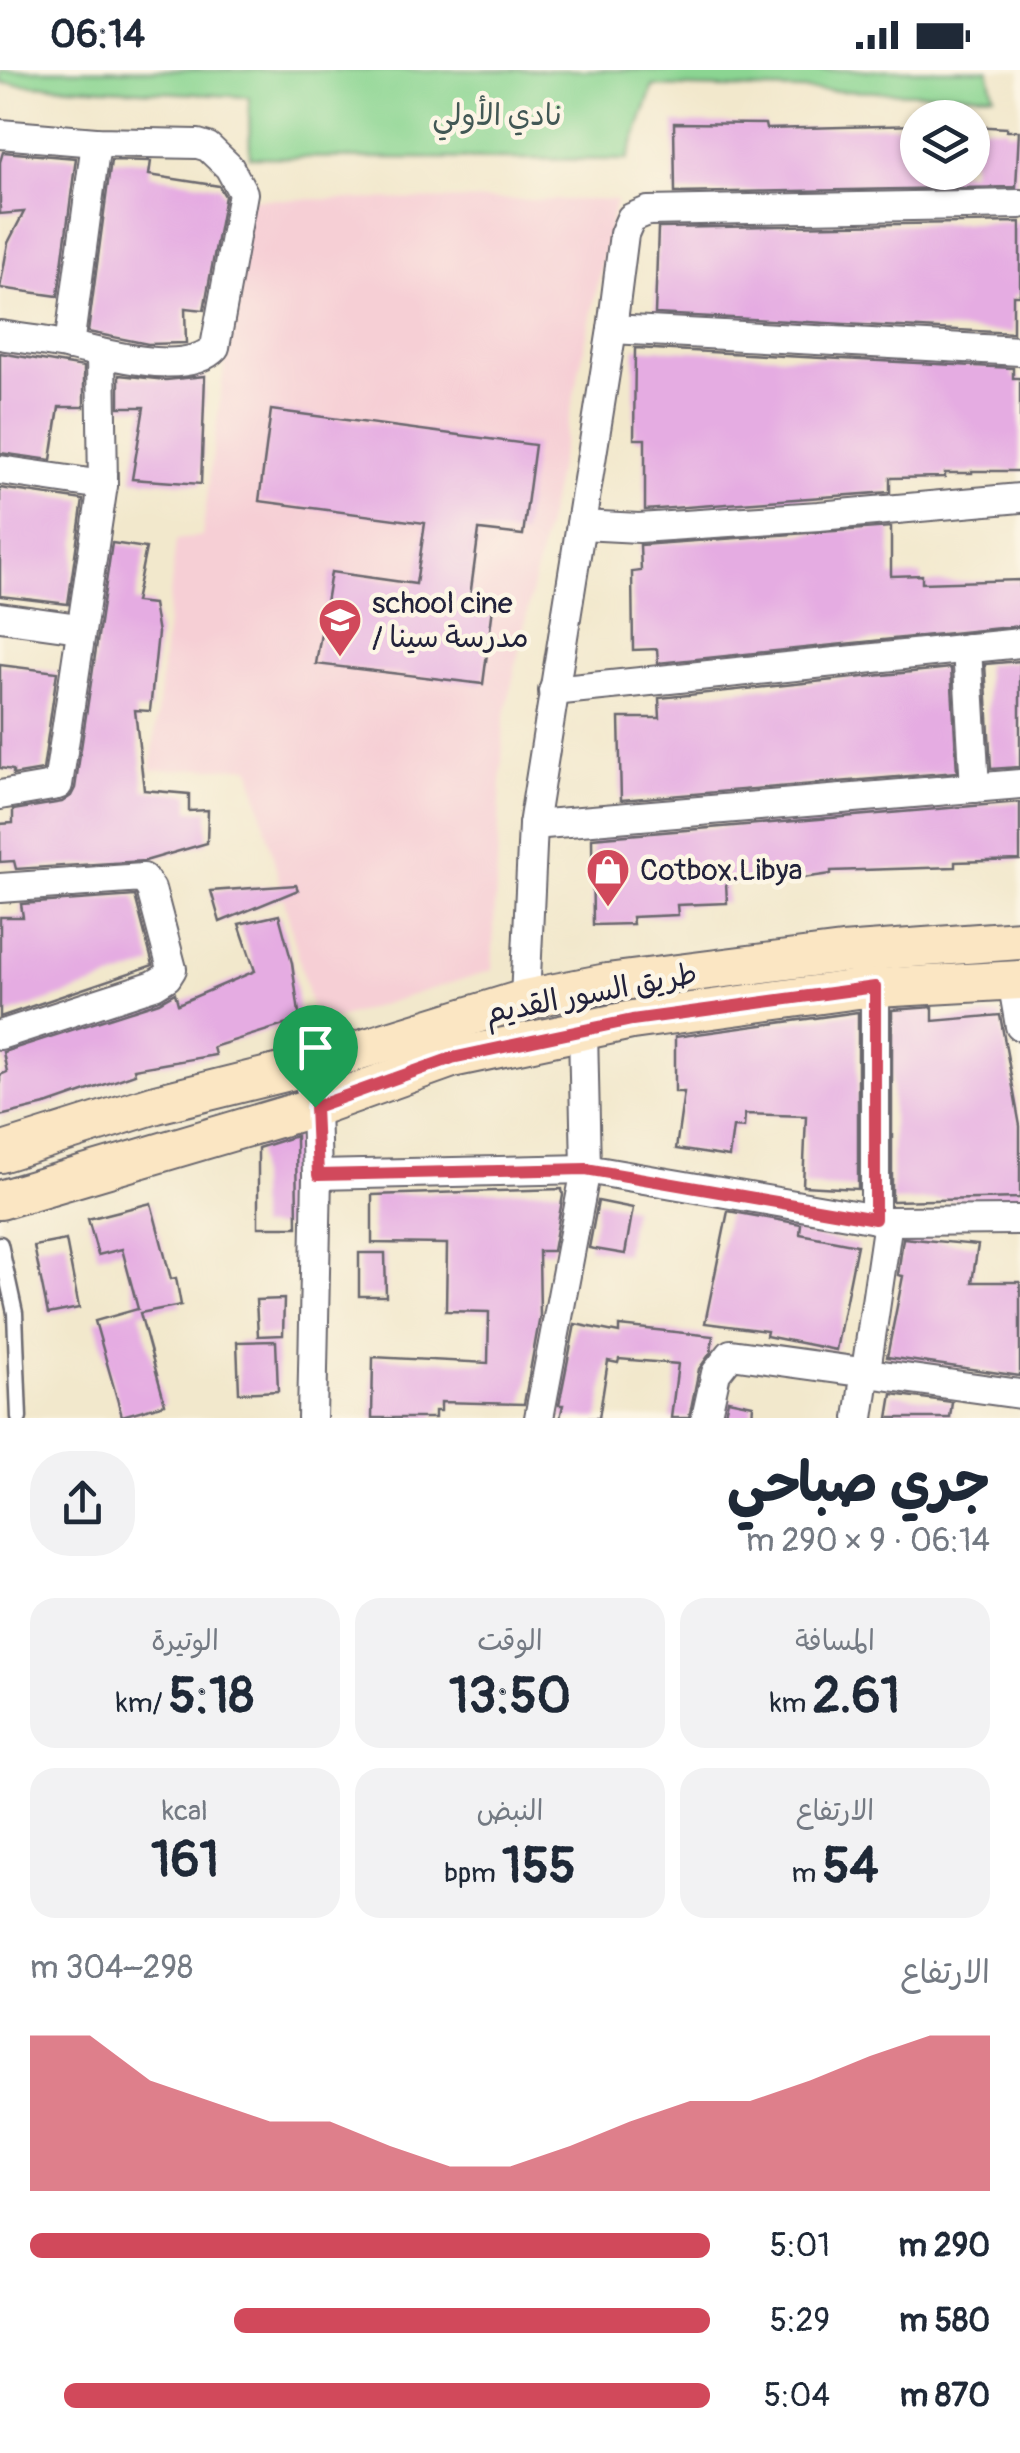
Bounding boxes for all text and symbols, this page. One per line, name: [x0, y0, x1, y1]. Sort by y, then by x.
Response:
text: 06:14: [50, 11, 145, 59]
park label: نادي الأولي: [432, 95, 562, 141]
map controls: [900, 100, 990, 190]
button: layers: [900, 100, 990, 190]
place label: school cine / مدرسة سينا: [372, 585, 529, 656]
school or university icon: school cine / مدرسة سينا: [317, 597, 363, 658]
shop icon: Cotbox.Libya: [585, 847, 631, 908]
place label: Cotbox.Libya: [640, 852, 803, 889]
street label: طريق السور القديم: [482, 955, 701, 1036]
pin: [273, 1005, 358, 1108]
icon: arrive: [288, 1020, 343, 1075]
text: جري صباحي: [727, 1449, 990, 1518]
button: share: [30, 1451, 135, 1556]
text: 06:14 · 9 × 290 m: [746, 1521, 990, 1561]
text: الوتيرة: [151, 1624, 219, 1659]
text: الوقت: [477, 1624, 543, 1659]
text: المسافة: [795, 1624, 875, 1659]
text: 5:18: [169, 1665, 254, 1728]
text: 13:50: [449, 1665, 571, 1728]
text: 2.61: [813, 1665, 900, 1728]
text: /km: [116, 1686, 169, 1721]
text: km: [770, 1686, 813, 1721]
text: kcal: [162, 1794, 208, 1829]
text: النبض: [477, 1794, 543, 1829]
text: الارتفاع: [796, 1794, 874, 1829]
text: 161: [151, 1829, 219, 1892]
text: 155: [502, 1835, 576, 1898]
text: 54: [822, 1835, 879, 1898]
text: bpm: [444, 1856, 502, 1891]
text: m: [791, 1856, 822, 1891]
text: 298–304 m: [30, 1948, 193, 1988]
text: الارتفاع: [900, 1953, 990, 1993]
text: 5:01: [770, 2226, 830, 2266]
text: 290 m: [898, 2226, 990, 2266]
text: 5:29: [770, 2301, 830, 2341]
text: 580 m: [899, 2301, 990, 2341]
text: 5:04: [764, 2376, 830, 2416]
text: 870 m: [900, 2376, 990, 2416]

